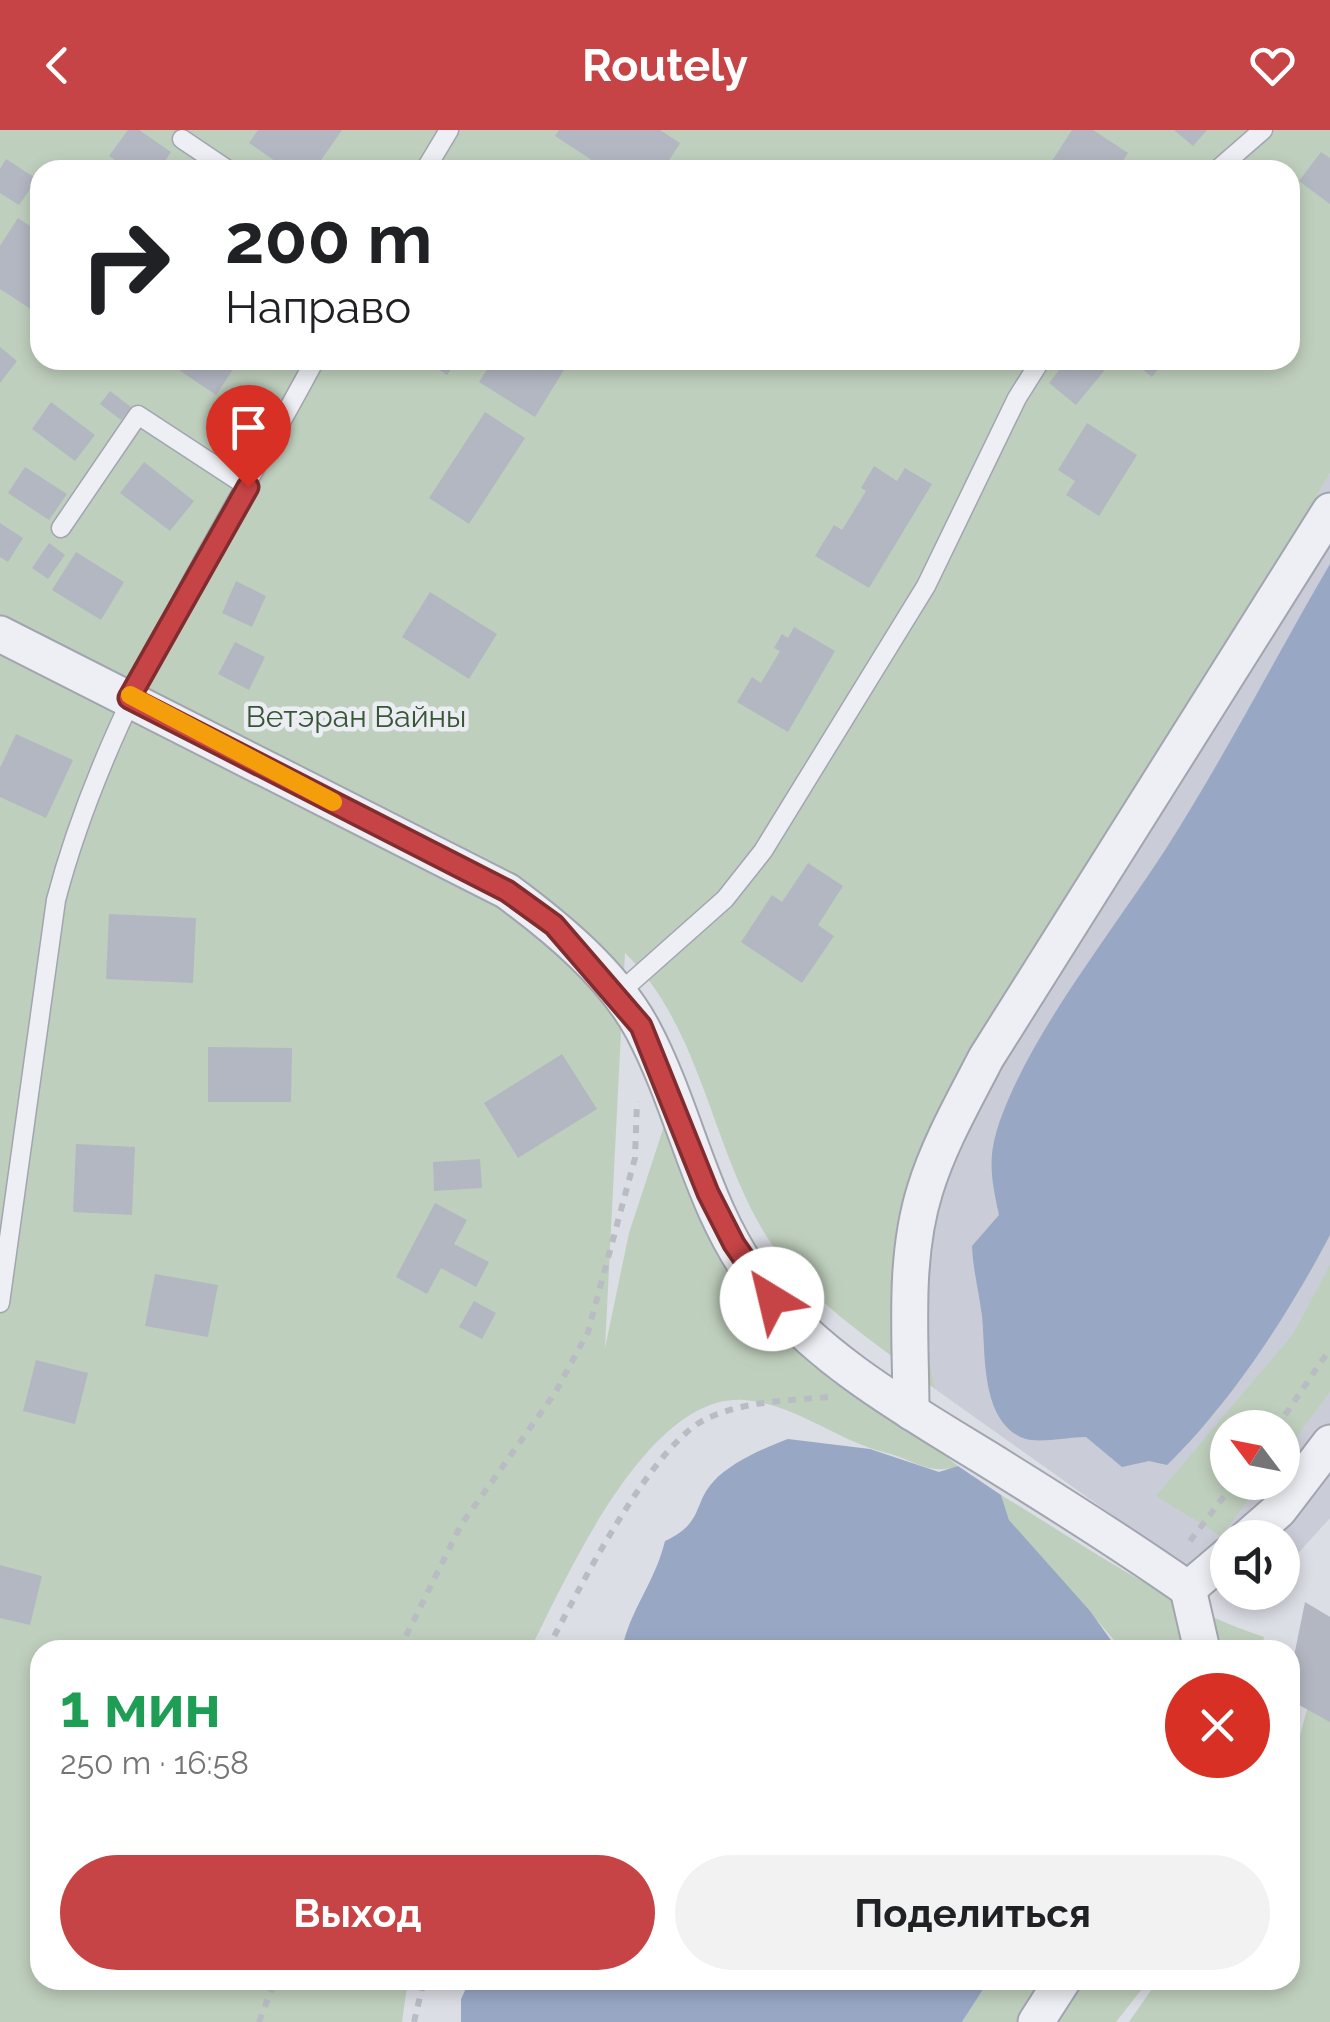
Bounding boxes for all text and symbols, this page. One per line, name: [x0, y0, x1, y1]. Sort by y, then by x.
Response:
icon: back: [30, 38, 85, 93]
icon: heart: [1245, 38, 1300, 93]
text: Routely: [582, 39, 748, 92]
text: 200 m: [225, 197, 432, 279]
icon: right: [60, 200, 190, 330]
text: Направо: [225, 281, 411, 334]
pin: [206, 385, 291, 488]
icon: arrive: [221, 400, 276, 455]
park label: Ветэран Вайны: [246, 699, 466, 734]
position arrow: [720, 1247, 824, 1351]
north arrow: [1210, 1410, 1300, 1500]
map controls: [1210, 1410, 1300, 1610]
button: sound: [1210, 1520, 1300, 1610]
text: 1 мин: [60, 1671, 221, 1741]
button: close: [1165, 1673, 1270, 1778]
text: 250 m · 16:58: [60, 1744, 249, 1781]
button: Выход: [60, 1855, 655, 1970]
button: Поделиться: [675, 1855, 1270, 1970]

